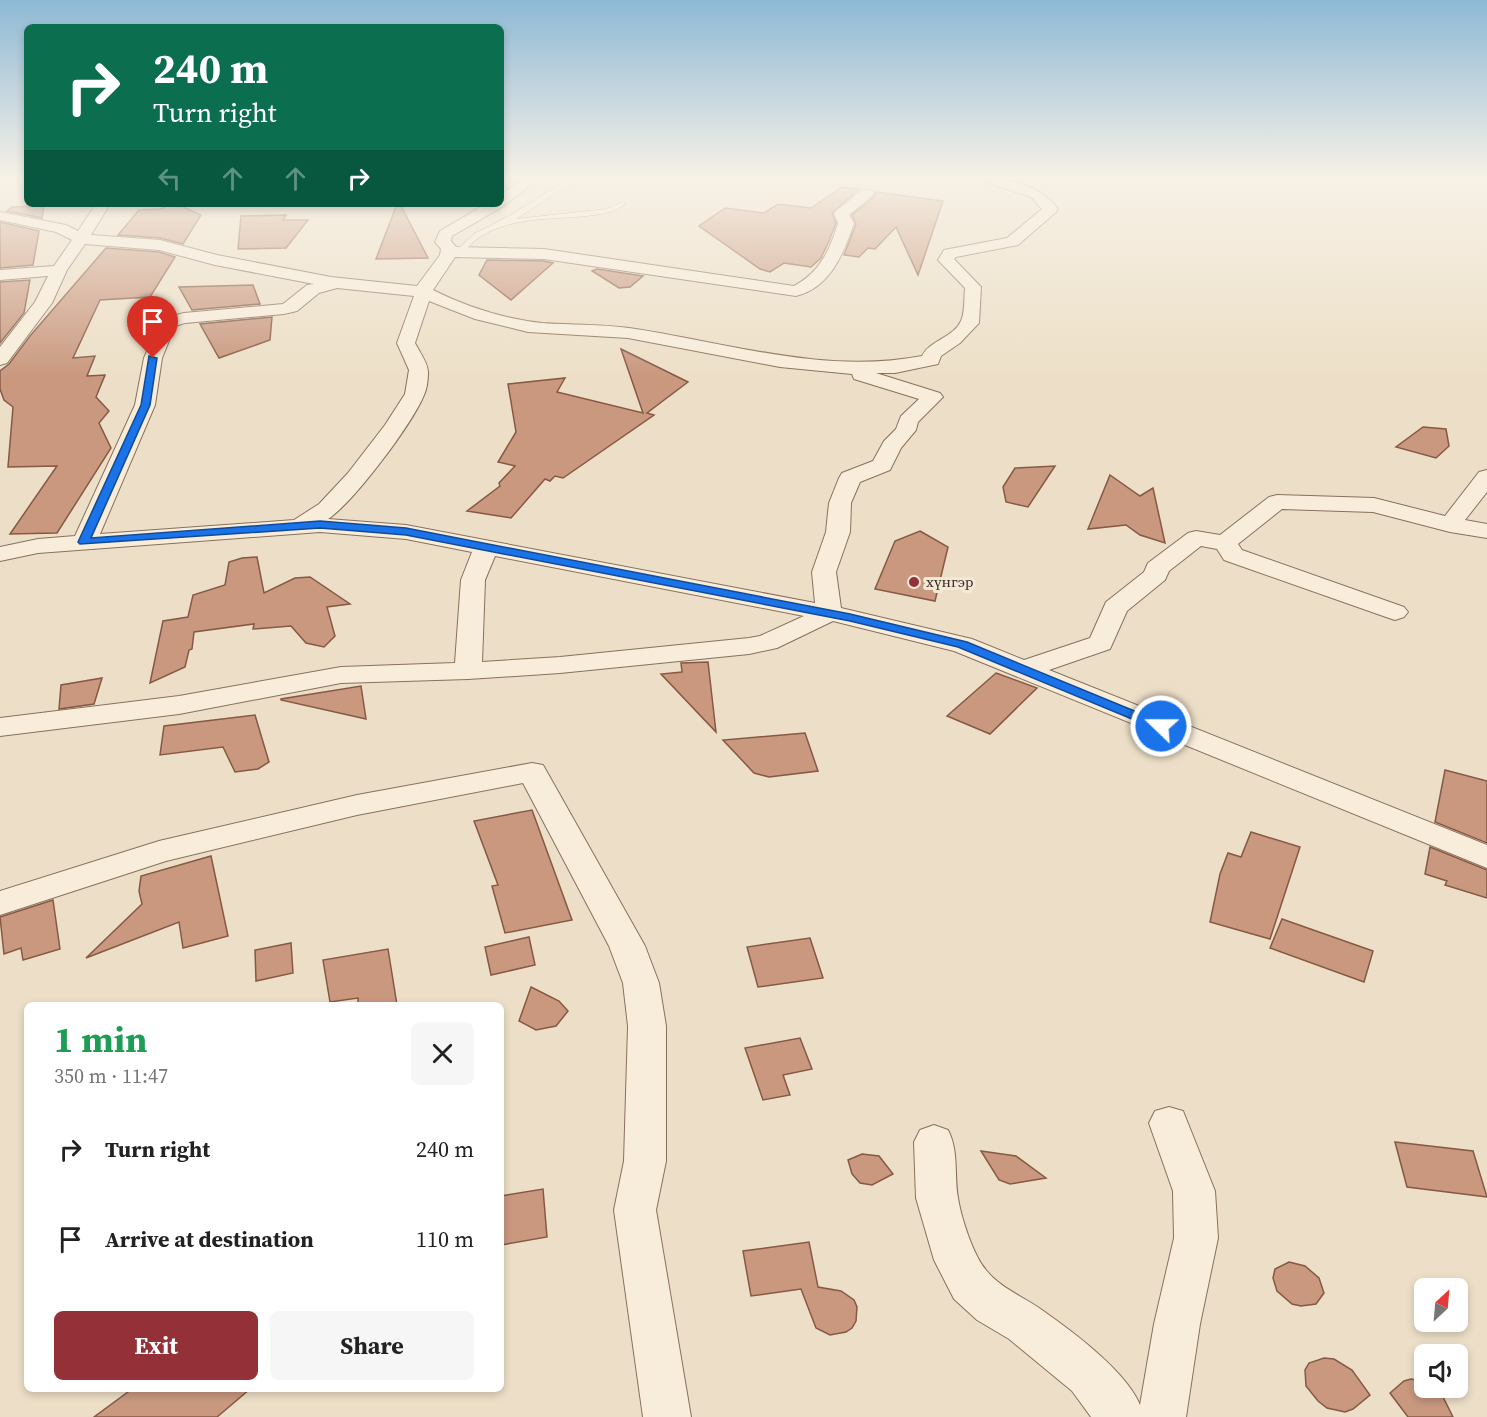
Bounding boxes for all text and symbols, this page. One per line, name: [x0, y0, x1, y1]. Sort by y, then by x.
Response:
text: 240 m: [153, 39, 268, 97]
icon: right: [54, 48, 132, 126]
text: Turn right: [153, 94, 277, 131]
icon: left: [153, 162, 186, 195]
icon: ahead: [216, 162, 249, 195]
icon: ahead: [279, 162, 312, 195]
icon: right: [342, 162, 375, 195]
pin: [127, 296, 178, 358]
icon: arrive: [136, 305, 169, 338]
place label: хүнгэр: [926, 571, 974, 592]
marker: хүнгэр: [907, 575, 921, 589]
position arrow: [1129, 694, 1193, 758]
text: 1 min: [54, 1015, 147, 1064]
button: close: [411, 1022, 474, 1085]
text: 350 m · 11:47: [54, 1062, 168, 1090]
icon: right: [54, 1133, 87, 1166]
text: Turn right: [105, 1134, 210, 1164]
text: 240 m: [416, 1134, 474, 1164]
icon: arrive: [54, 1223, 87, 1256]
text: Arrive at destination: [105, 1224, 314, 1254]
text: 110 m: [416, 1224, 474, 1254]
north arrow: [1414, 1278, 1468, 1332]
map controls: [1414, 1278, 1468, 1398]
button: Exit: [54, 1311, 258, 1380]
button: Share: [270, 1311, 474, 1380]
button: sound: [1414, 1344, 1468, 1398]

